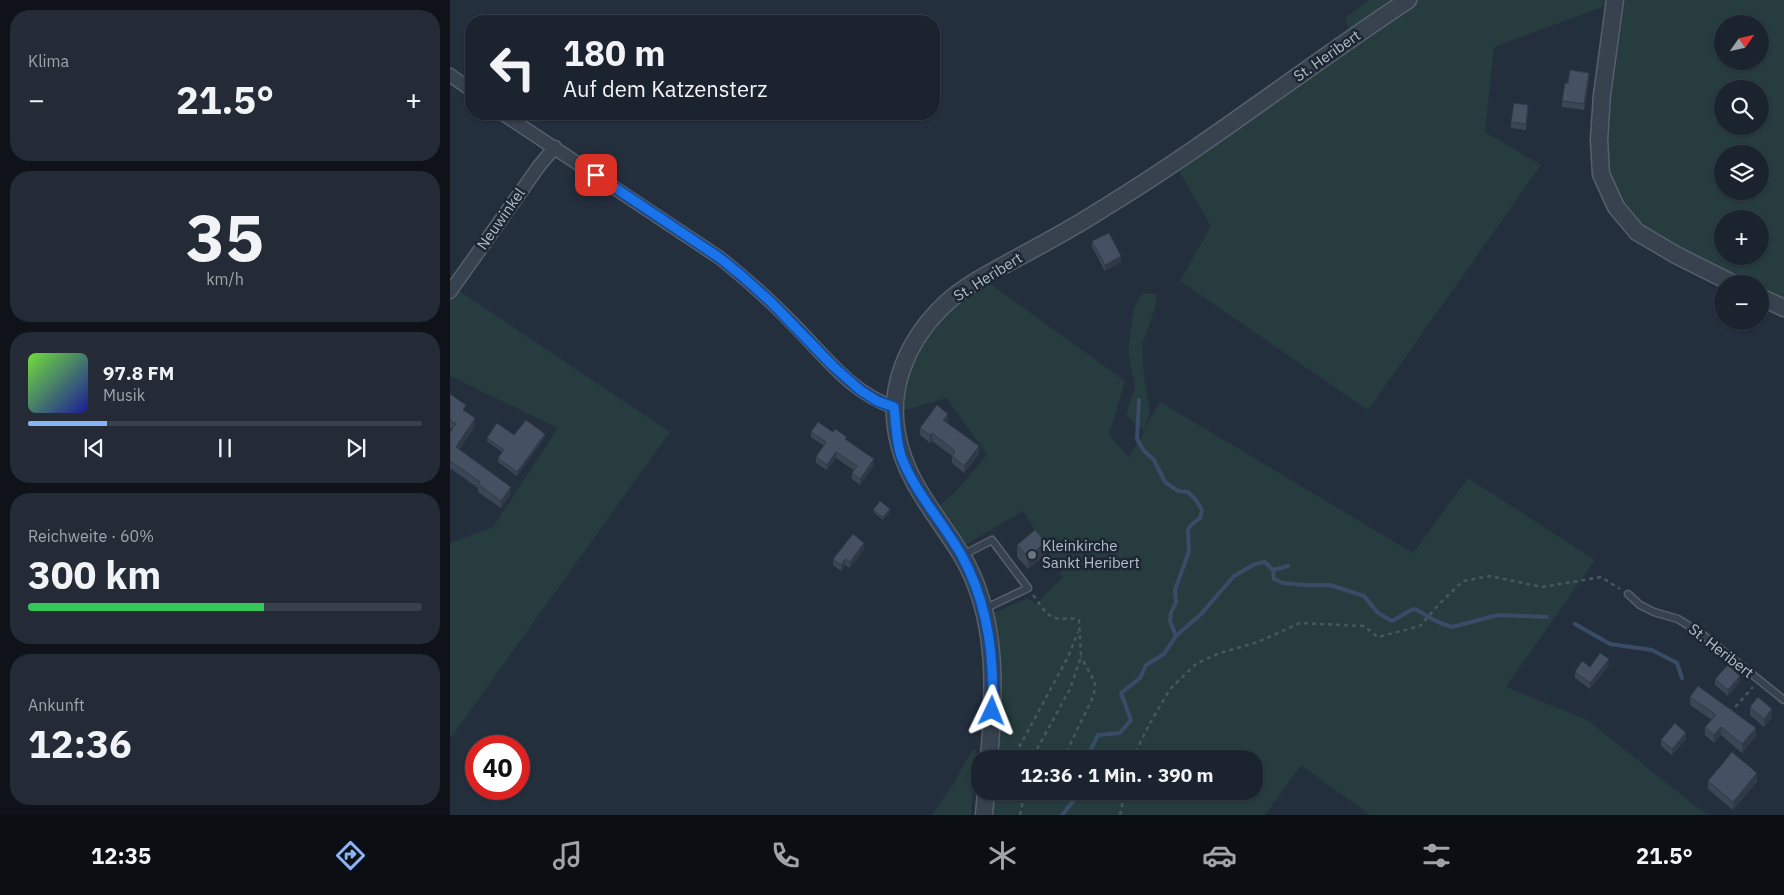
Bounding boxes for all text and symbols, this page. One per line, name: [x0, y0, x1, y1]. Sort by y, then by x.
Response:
north arrow: [1714, 15, 1769, 70]
map controls: [1714, 15, 1769, 330]
street label: St. Heribert: [1290, 26, 1364, 86]
text: 180 m: [563, 30, 666, 76]
icon: left: [480, 35, 545, 100]
text: Klima: [28, 51, 69, 71]
text: Auf dem Katzensterz: [563, 74, 767, 103]
text: 21.5°: [176, 75, 274, 124]
button: search: [1714, 80, 1769, 135]
text: −: [28, 81, 45, 118]
text: +: [405, 81, 422, 118]
button: layers: [1714, 145, 1769, 200]
pin: [575, 154, 617, 196]
icon: arrive: [582, 161, 610, 189]
street label: Neuwinkel: [472, 184, 529, 253]
text: 35: [186, 194, 264, 279]
button: +: [1714, 210, 1769, 265]
street label: St. Heribert: [950, 248, 1026, 305]
text: km/h: [206, 269, 244, 289]
button: −: [1714, 275, 1769, 330]
text: 97.8 FM: [103, 361, 174, 385]
text: Musik: [103, 385, 145, 405]
icon: previous: [80, 434, 108, 462]
icon: pause: [211, 434, 239, 462]
icon: next: [342, 434, 370, 462]
text: Reichweite · 60%: [28, 526, 154, 546]
place label: Kleinkirche Sankt Heribert: [1042, 536, 1140, 572]
marker: Kleinkirche Sankt Heribert: [1026, 549, 1038, 561]
text: 300 km: [28, 550, 161, 599]
street label: St. Heribert: [1685, 619, 1758, 682]
position arrow: [965, 684, 1017, 736]
text: Ankunft: [28, 695, 85, 715]
text: 12:36: [28, 719, 132, 768]
speed limit sign: 40: [465, 735, 530, 800]
text: 12:36 · 1 Min. · 390 m: [1020, 763, 1214, 787]
icon: directions: [333, 838, 368, 873]
icon: music: [550, 838, 585, 873]
icon: phone: [768, 838, 803, 873]
icon: climate: [985, 838, 1020, 873]
icon: car: [1202, 838, 1237, 873]
icon: filters: [1419, 838, 1454, 873]
text: 12:35: [91, 841, 151, 870]
text: 21.5°: [1636, 841, 1693, 870]

